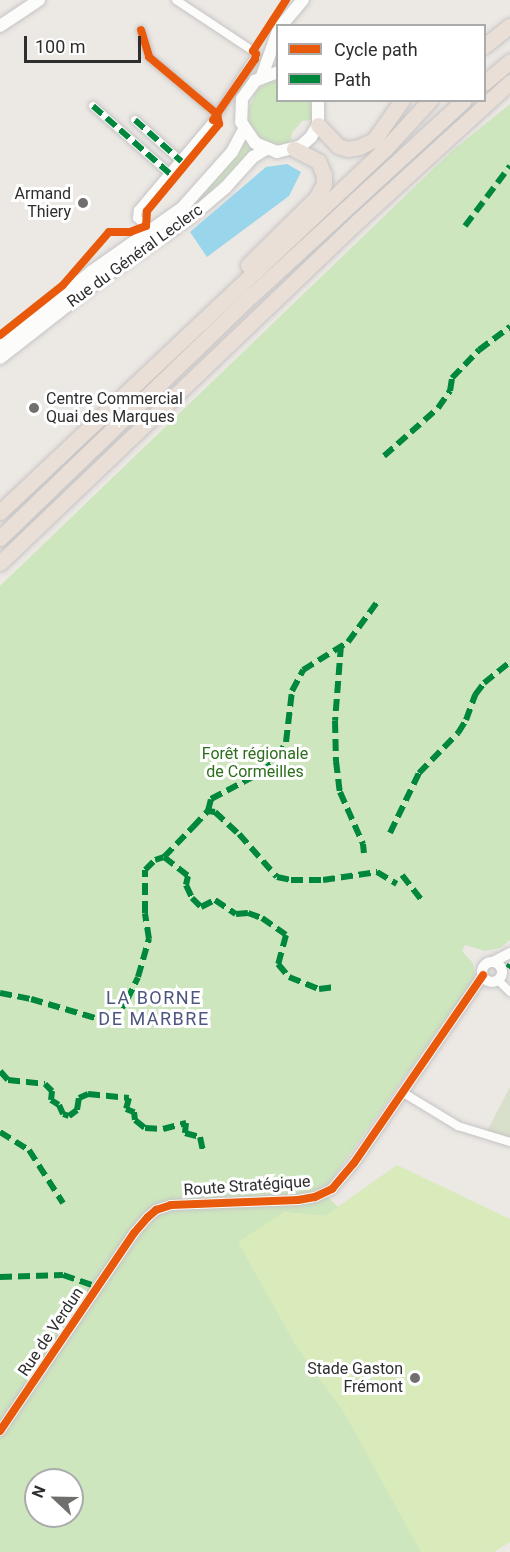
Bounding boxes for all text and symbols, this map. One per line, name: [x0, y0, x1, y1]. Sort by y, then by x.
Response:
scale bar: [27, 24, 144, 62]
legend: [276, 24, 486, 102]
text: 100 m: [35, 36, 86, 57]
text: Cycle path: [334, 39, 418, 60]
text: Path: [334, 69, 371, 90]
place label: Armand Thiery: [15, 184, 71, 222]
marker: Armand Thiery: [76, 196, 90, 210]
street label: Rue du Général Leclerc: [63, 200, 207, 312]
place label: Centre Commercial Quai des Marques: [46, 389, 183, 427]
marker: Centre Commercial Quai des Marques: [27, 401, 41, 415]
park label: Forêt régionale de Cormeilles: [202, 744, 308, 782]
district label: LA BORNE DE MARBRE: [98, 988, 210, 1030]
street label: Route Stratégique: [183, 1172, 311, 1200]
street label: Rue de Verdun: [14, 1284, 88, 1380]
place label: Stade Gaston Frémont: [307, 1359, 403, 1397]
marker: Stade Gaston Frémont: [408, 1371, 422, 1385]
north arrow: [24, 1468, 84, 1528]
text: N: [28, 1483, 50, 1501]

